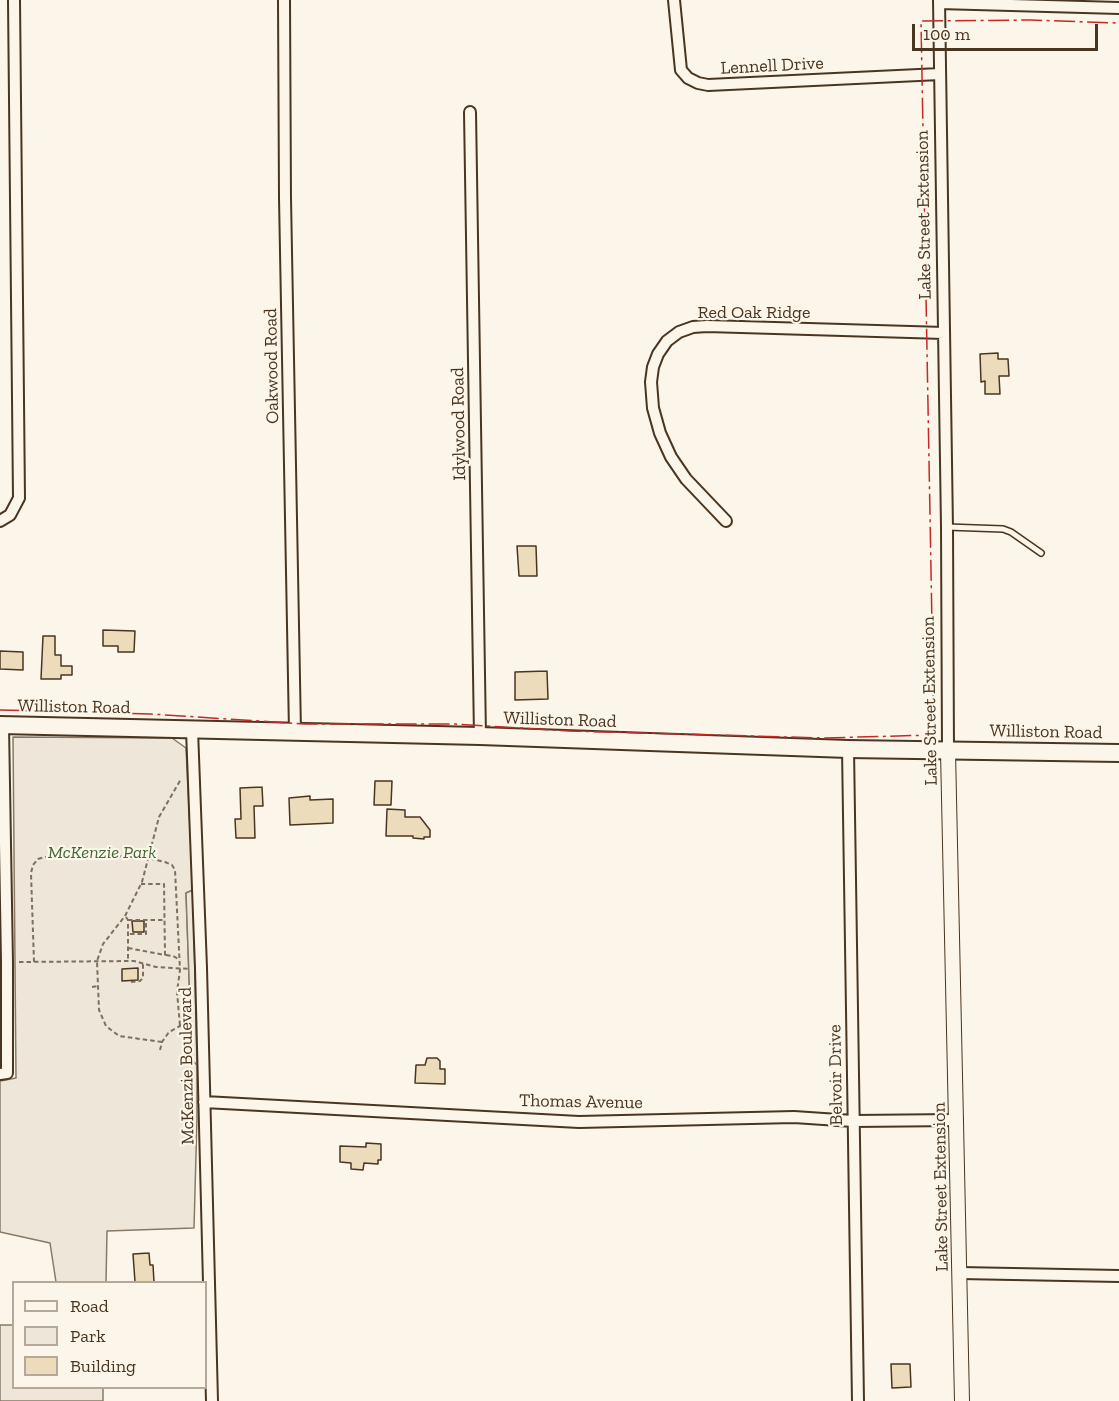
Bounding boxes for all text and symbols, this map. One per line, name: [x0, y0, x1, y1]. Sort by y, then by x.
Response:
scale bar: [915, 12, 1101, 50]
text: 100 m: [923, 23, 970, 45]
street label: Lennell Drive: [720, 53, 824, 79]
street label: Lake Street Extension: [912, 130, 936, 300]
street label: Red Oak Ridge: [698, 302, 810, 324]
street label: Oakwood Road: [260, 308, 284, 424]
street label: Idylwood Road: [447, 367, 471, 481]
street label: Lake Street Extension: [918, 616, 942, 786]
street label: Williston Road: [17, 695, 131, 719]
street label: Williston Road: [503, 707, 617, 733]
street label: Williston Road: [989, 720, 1103, 744]
park label: McKenzie Park: [48, 842, 156, 864]
street label: McKenzie Boulevard: [175, 987, 199, 1145]
street label: Belvoir Drive: [824, 1024, 848, 1126]
street label: Thomas Avenue: [519, 1090, 643, 1114]
street label: Lake Street Extension: [929, 1102, 953, 1272]
legend: [12, 1281, 207, 1389]
text: Road: [70, 1295, 109, 1317]
text: Park: [70, 1325, 106, 1347]
text: Building: [70, 1355, 136, 1377]

